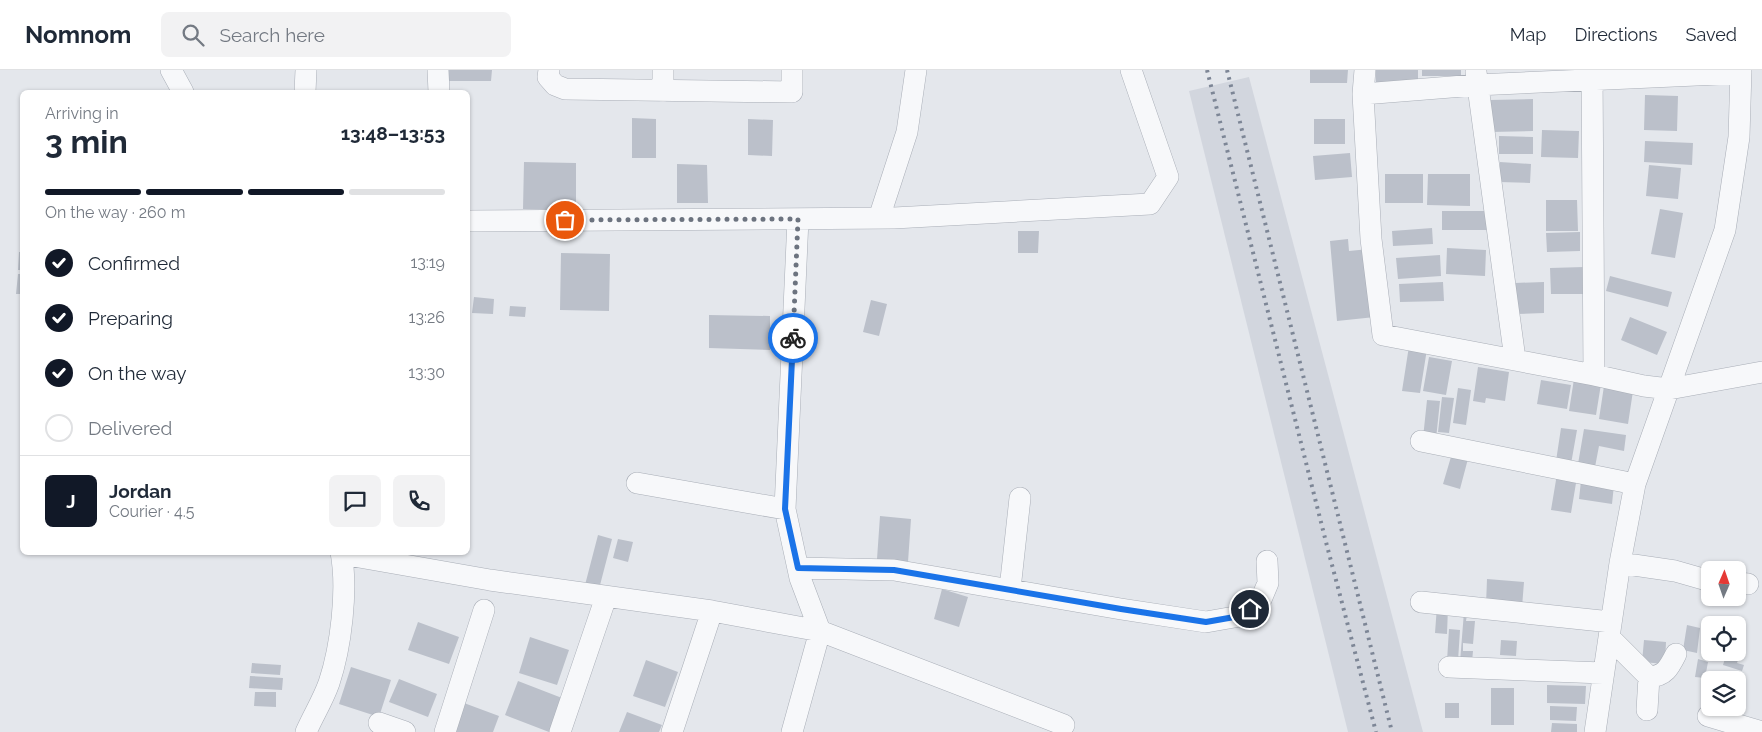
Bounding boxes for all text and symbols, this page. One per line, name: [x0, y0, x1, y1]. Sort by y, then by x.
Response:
search box: [161, 12, 511, 57]
text: Nomnom: [25, 20, 131, 49]
icon: search: [179, 21, 207, 49]
text: Search here: [219, 24, 325, 46]
text: Map: [1510, 24, 1546, 45]
text: Directions: [1574, 24, 1658, 45]
text: Saved: [1686, 24, 1737, 45]
text: Arriving in: [45, 104, 119, 123]
text: 13:48–13:53: [341, 122, 445, 144]
text: 3 min: [45, 123, 128, 160]
pin: [544, 199, 586, 241]
text: On the way · 260 m: [45, 203, 185, 222]
icon: bag: [551, 206, 579, 234]
icon: check: [45, 249, 73, 277]
text: Confirmed: [88, 252, 180, 274]
text: 13:19: [410, 253, 445, 272]
icon: check: [45, 304, 73, 332]
text: Preparing: [88, 307, 173, 329]
text: 13:26: [409, 308, 445, 327]
courier: [768, 313, 818, 363]
icon: bike: [779, 324, 807, 352]
icon: check: [45, 359, 73, 387]
text: On the way: [88, 362, 187, 384]
text: 13:30: [408, 363, 445, 382]
text: Delivered: [88, 417, 172, 439]
button: chat: [329, 475, 381, 527]
button: phone: [393, 475, 445, 527]
text: Jordan: [109, 480, 172, 502]
text: J: [66, 490, 76, 512]
text: Courier · 4.5: [109, 502, 194, 521]
north arrow: [1701, 561, 1746, 606]
map controls: [1701, 561, 1746, 716]
pin: [1229, 588, 1271, 630]
icon: home: [1236, 595, 1264, 623]
button: locate: [1701, 616, 1746, 661]
button: layers: [1701, 671, 1746, 716]

